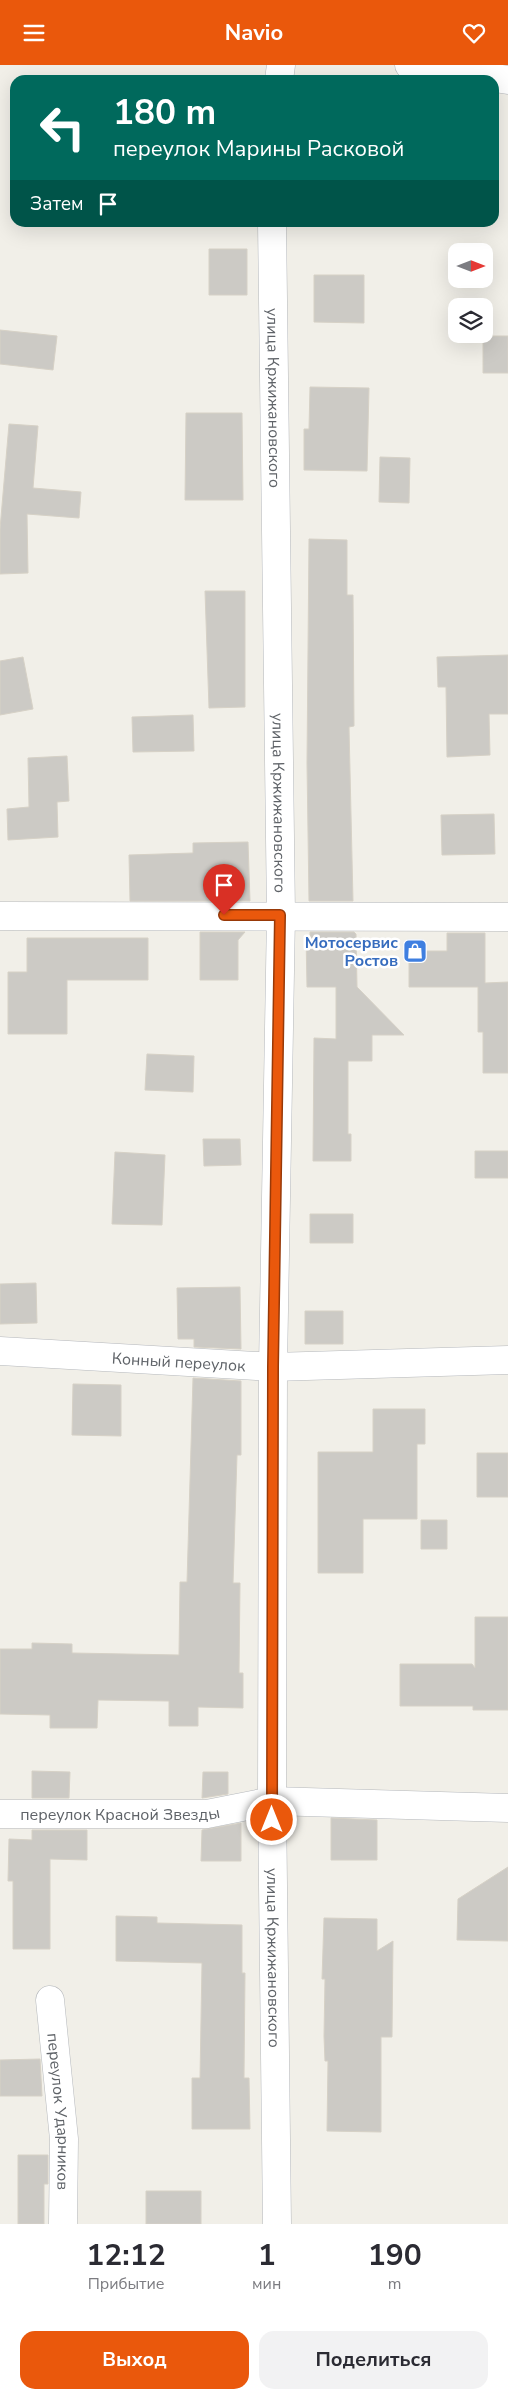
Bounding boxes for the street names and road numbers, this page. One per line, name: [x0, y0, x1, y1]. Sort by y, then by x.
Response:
street label: улица Кржижановского: [261, 308, 285, 488]
street label: улица Кржижановского: [266, 713, 291, 893]
street label: Конный переулок: [111, 1348, 247, 1377]
street label: переулок Красной Звезды: [20, 1802, 222, 1826]
street label: улица Кржижановского: [261, 1868, 285, 2048]
street label: переулок Ударников: [41, 2032, 74, 2191]

